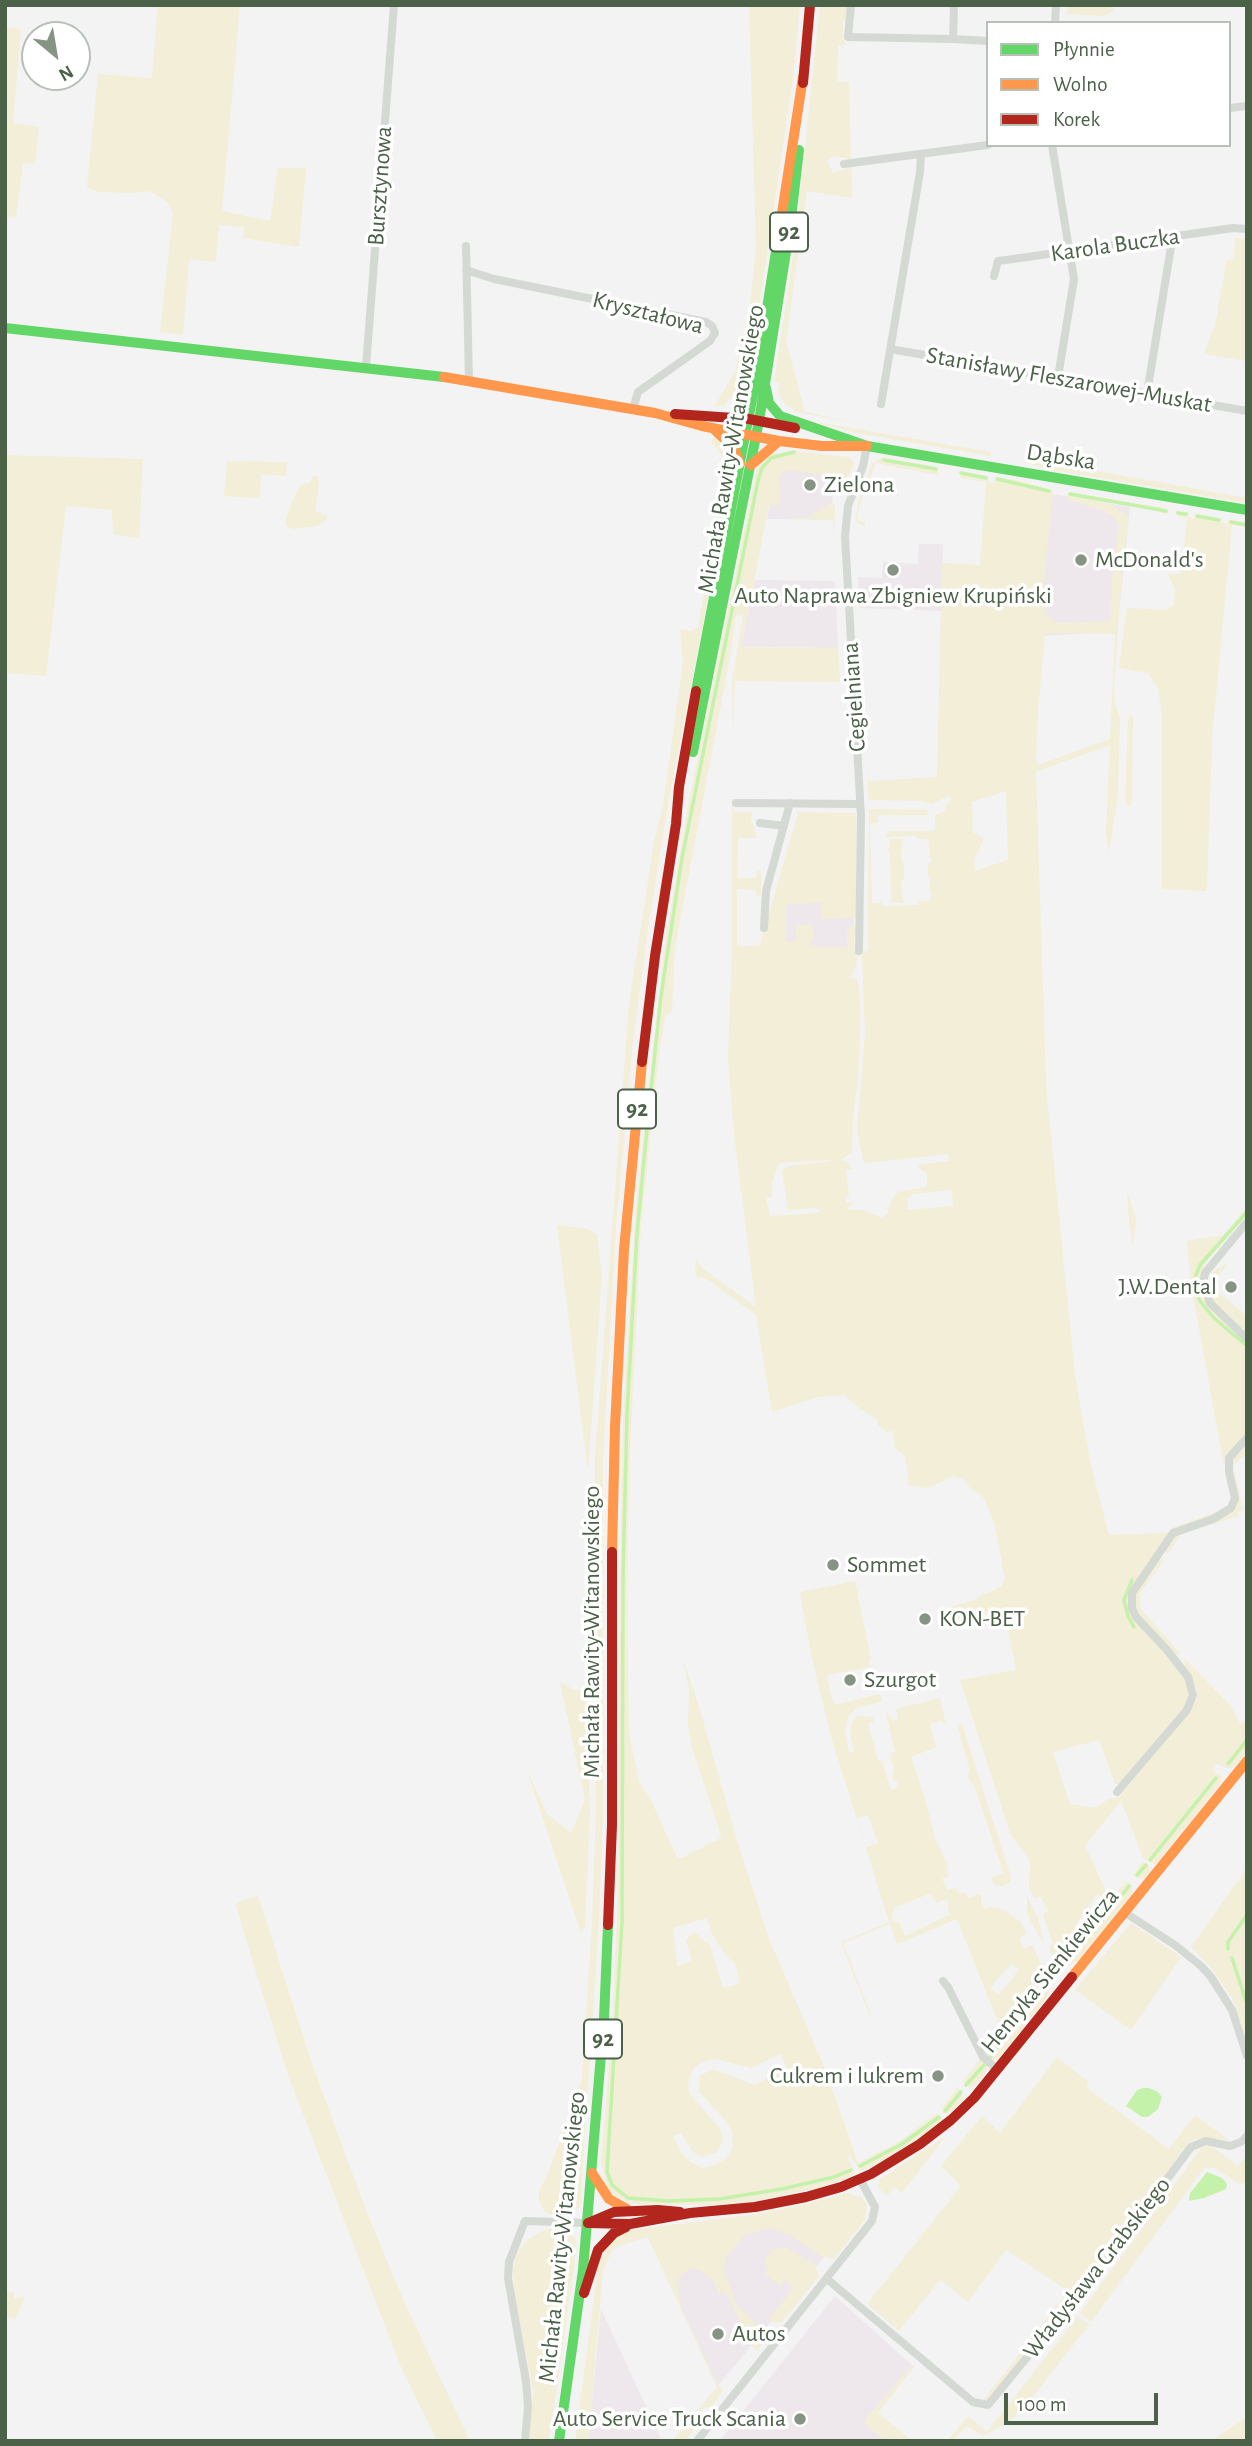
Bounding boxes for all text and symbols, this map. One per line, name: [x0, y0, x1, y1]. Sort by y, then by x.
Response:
north arrow: [21, 21, 91, 91]
legend: [986, 21, 1231, 147]
text: Płynnie: [1053, 39, 1115, 60]
text: N: [55, 61, 76, 84]
text: Wolno: [1053, 74, 1107, 95]
text: Korek: [1053, 109, 1100, 130]
street label: Bursztynowa: [361, 125, 399, 247]
road number: 92: [770, 213, 808, 252]
street label: Karola Buczka: [1049, 222, 1181, 268]
street label: Kryształowa: [590, 285, 706, 341]
street label: Michała Rawity-Witanowskiego: [691, 302, 771, 596]
street label: Stanisławy Fleszarowej-Muskat: [924, 341, 1214, 419]
street label: Dąbska: [1024, 437, 1098, 477]
place label: Zielona: [824, 471, 894, 499]
marker: Zielona: [802, 477, 818, 493]
place label: McDonald's: [1095, 546, 1204, 574]
marker: McDonald's: [1073, 552, 1089, 568]
marker: Auto Naprawa Zbigniew Krupiński: [885, 562, 901, 578]
place label: Auto Naprawa Zbigniew Krupiński: [734, 582, 1052, 610]
street label: Cegielniana: [836, 641, 872, 753]
road number: 92: [618, 1090, 656, 1128]
place label: J.W.Dental: [1119, 1273, 1217, 1301]
marker: J.W.Dental: [1223, 1279, 1239, 1295]
street label: Michała Rawity-Witanowskiego: [578, 1486, 606, 1778]
place label: Sommet: [847, 1551, 926, 1579]
marker: Sommet: [825, 1557, 841, 1573]
place label: KON-BET: [939, 1605, 1025, 1633]
marker: KON-BET: [917, 1611, 933, 1627]
place label: Szurgot: [864, 1666, 936, 1694]
marker: Szurgot: [842, 1672, 858, 1688]
street label: Henryka Sienkiewicza: [975, 1883, 1125, 2059]
road number: 92: [584, 2020, 622, 2058]
place label: Cukrem i lukrem: [770, 2062, 924, 2090]
marker: Cukrem i lukrem: [930, 2068, 946, 2084]
street label: Michała Rawity-Witanowskiego: [532, 2090, 592, 2384]
street label: Władysława Grabskiego: [1017, 2171, 1177, 2365]
place label: Autos: [732, 2320, 786, 2348]
marker: Autos: [710, 2326, 726, 2342]
scale bar: [1007, 2380, 1161, 2424]
text: 100 m: [1017, 2394, 1067, 2415]
place label: Auto Service Truck Scania: [553, 2405, 786, 2433]
marker: Auto Service Truck Scania: [792, 2411, 808, 2427]

